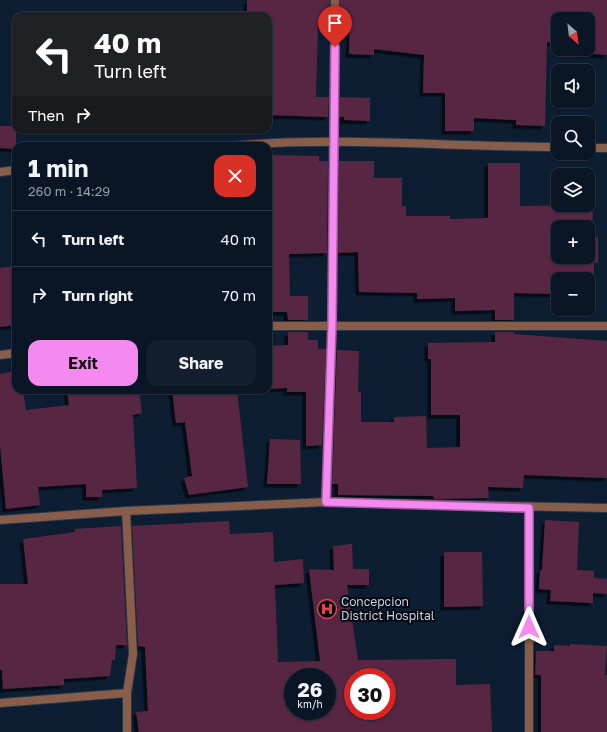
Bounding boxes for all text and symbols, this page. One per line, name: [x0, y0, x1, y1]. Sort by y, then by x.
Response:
pin: [318, 6, 352, 47]
icon: arrive: [324, 12, 346, 34]
north arrow: [551, 12, 595, 56]
map controls: [551, 12, 595, 316]
text: 40 m: [94, 26, 161, 59]
icon: left: [28, 28, 80, 80]
text: Turn left: [94, 60, 167, 82]
button: sound: [551, 64, 595, 108]
icon: right: [72, 104, 94, 126]
text: Then: [28, 106, 64, 124]
button: search: [551, 116, 595, 160]
text: 1 min: [28, 153, 88, 182]
button: close: [214, 155, 256, 197]
button: layers: [551, 168, 595, 212]
text: 260 m · 14:29: [28, 183, 110, 199]
button: +: [551, 220, 595, 264]
icon: left: [28, 228, 50, 250]
text: Turn left: [62, 230, 124, 248]
text: 40 m: [221, 230, 256, 248]
button: −: [551, 272, 595, 316]
icon: right: [28, 284, 50, 306]
text: Turn right: [62, 286, 133, 304]
text: 70 m: [222, 286, 256, 304]
button: Exit: [28, 340, 138, 386]
button: Share: [146, 340, 256, 386]
place label: Concepcion District Hospital: [341, 594, 435, 623]
hospital icon: Concepcion District Hospital: [316, 598, 338, 620]
position arrow: [508, 606, 550, 648]
speed limit sign: 30: [344, 668, 396, 720]
text: 26: [298, 677, 322, 701]
text: km/h: [297, 698, 323, 710]

